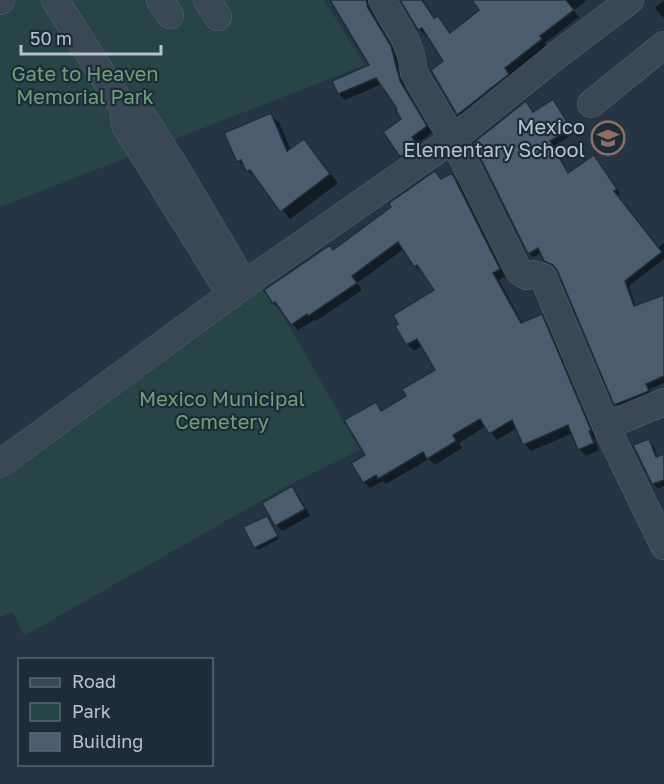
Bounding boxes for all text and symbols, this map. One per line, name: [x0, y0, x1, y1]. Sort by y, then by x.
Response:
scale bar: [21, 18, 160, 56]
text: 50 m: [30, 27, 72, 49]
park label: Gate to Heaven Memorial Park: [11, 61, 159, 108]
place label: Mexico Elementary School: [403, 114, 585, 161]
school or university icon: Mexico Elementary School: [590, 120, 626, 156]
park label: Mexico Municipal Cemetery: [139, 386, 305, 433]
legend: [18, 658, 213, 766]
text: Road: [72, 670, 116, 692]
text: Park: [72, 700, 111, 722]
text: Building: [72, 730, 143, 752]

